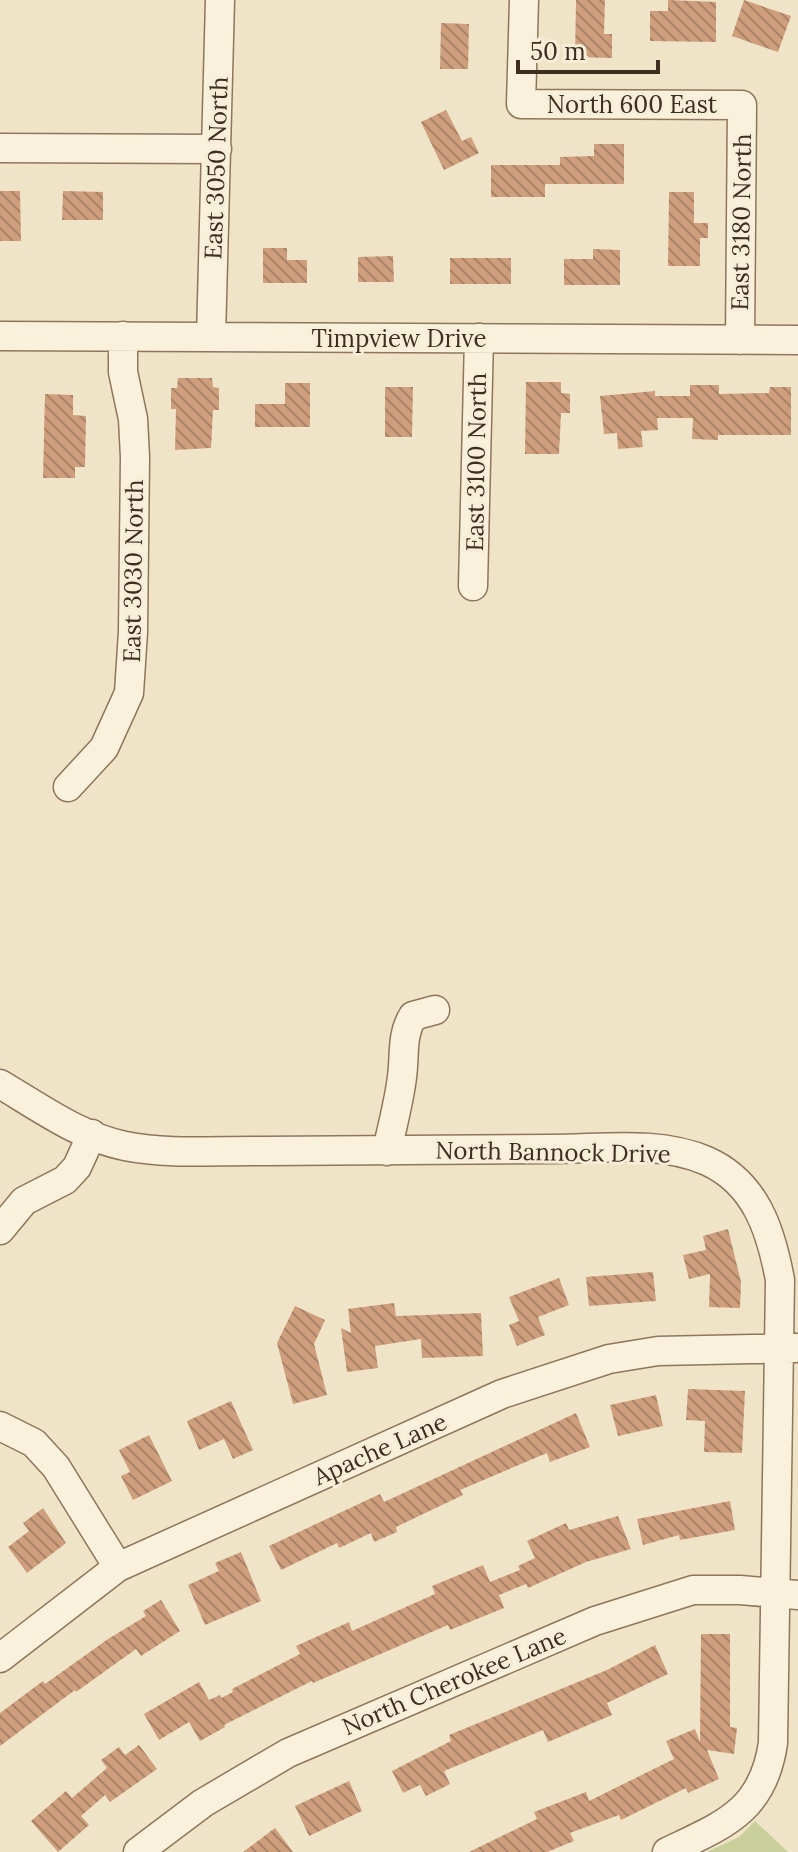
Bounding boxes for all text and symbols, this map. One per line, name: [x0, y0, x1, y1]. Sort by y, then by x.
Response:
scale bar: [518, 24, 658, 74]
text: 50 m: [530, 36, 586, 67]
street label: East 3050 North: [197, 76, 235, 260]
street label: North 600 East: [547, 89, 718, 120]
street label: East 3180 North: [724, 133, 758, 311]
street label: Timpview Drive: [311, 323, 487, 354]
street label: East 3100 North: [459, 372, 493, 552]
street label: East 3030 North: [116, 479, 150, 663]
street label: North Bannock Drive: [435, 1134, 671, 1170]
street label: Apache Lane: [308, 1406, 451, 1493]
street label: North Cherokee Lane: [337, 1620, 571, 1742]

